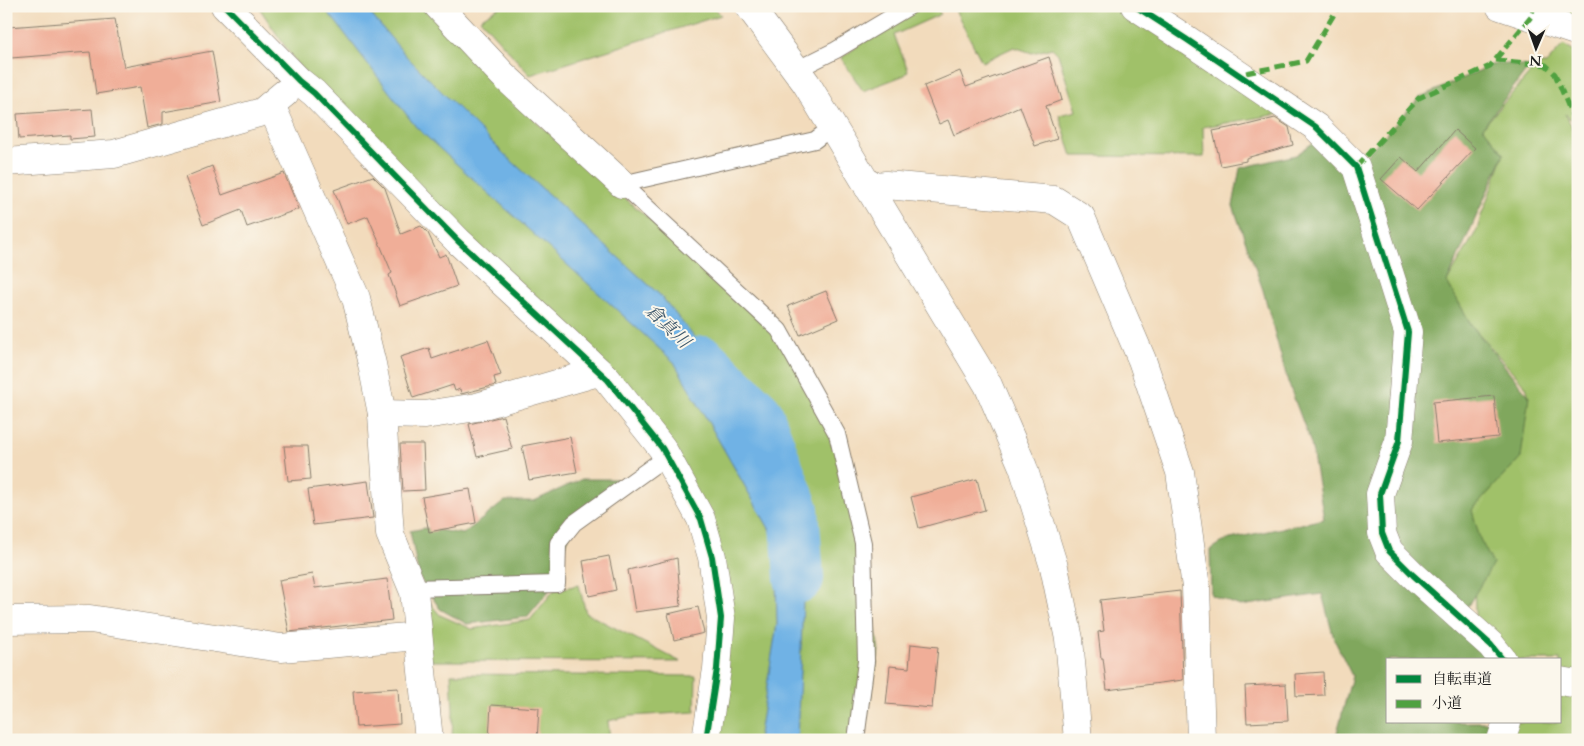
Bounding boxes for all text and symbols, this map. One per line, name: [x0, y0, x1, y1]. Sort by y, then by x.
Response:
north arrow: [1512, 22, 1562, 72]
text: N: [1529, 51, 1542, 70]
water label: 倉真川: [640, 299, 697, 355]
legend: [1386, 658, 1562, 724]
text: 自転車道: [1432, 669, 1492, 689]
text: 小道: [1432, 693, 1462, 713]

